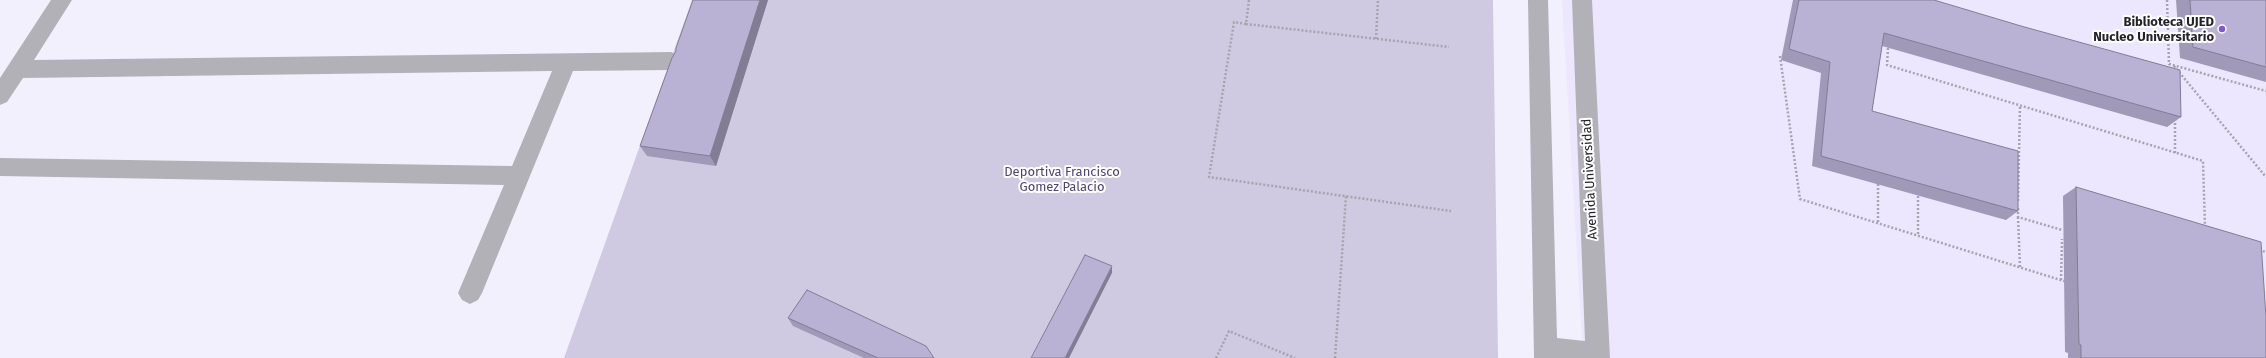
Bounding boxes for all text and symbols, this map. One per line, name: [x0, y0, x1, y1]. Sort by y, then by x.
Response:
place label: Biblioteca UJED Nucleo Universitario: [2093, 14, 2214, 45]
marker: Biblioteca UJED Nucleo Universitario: [2217, 24, 2227, 34]
street label: Avenida Universidad: [1579, 118, 1601, 240]
park label: Deportiva Francisco Gomez Palacio: [1004, 164, 1120, 195]

